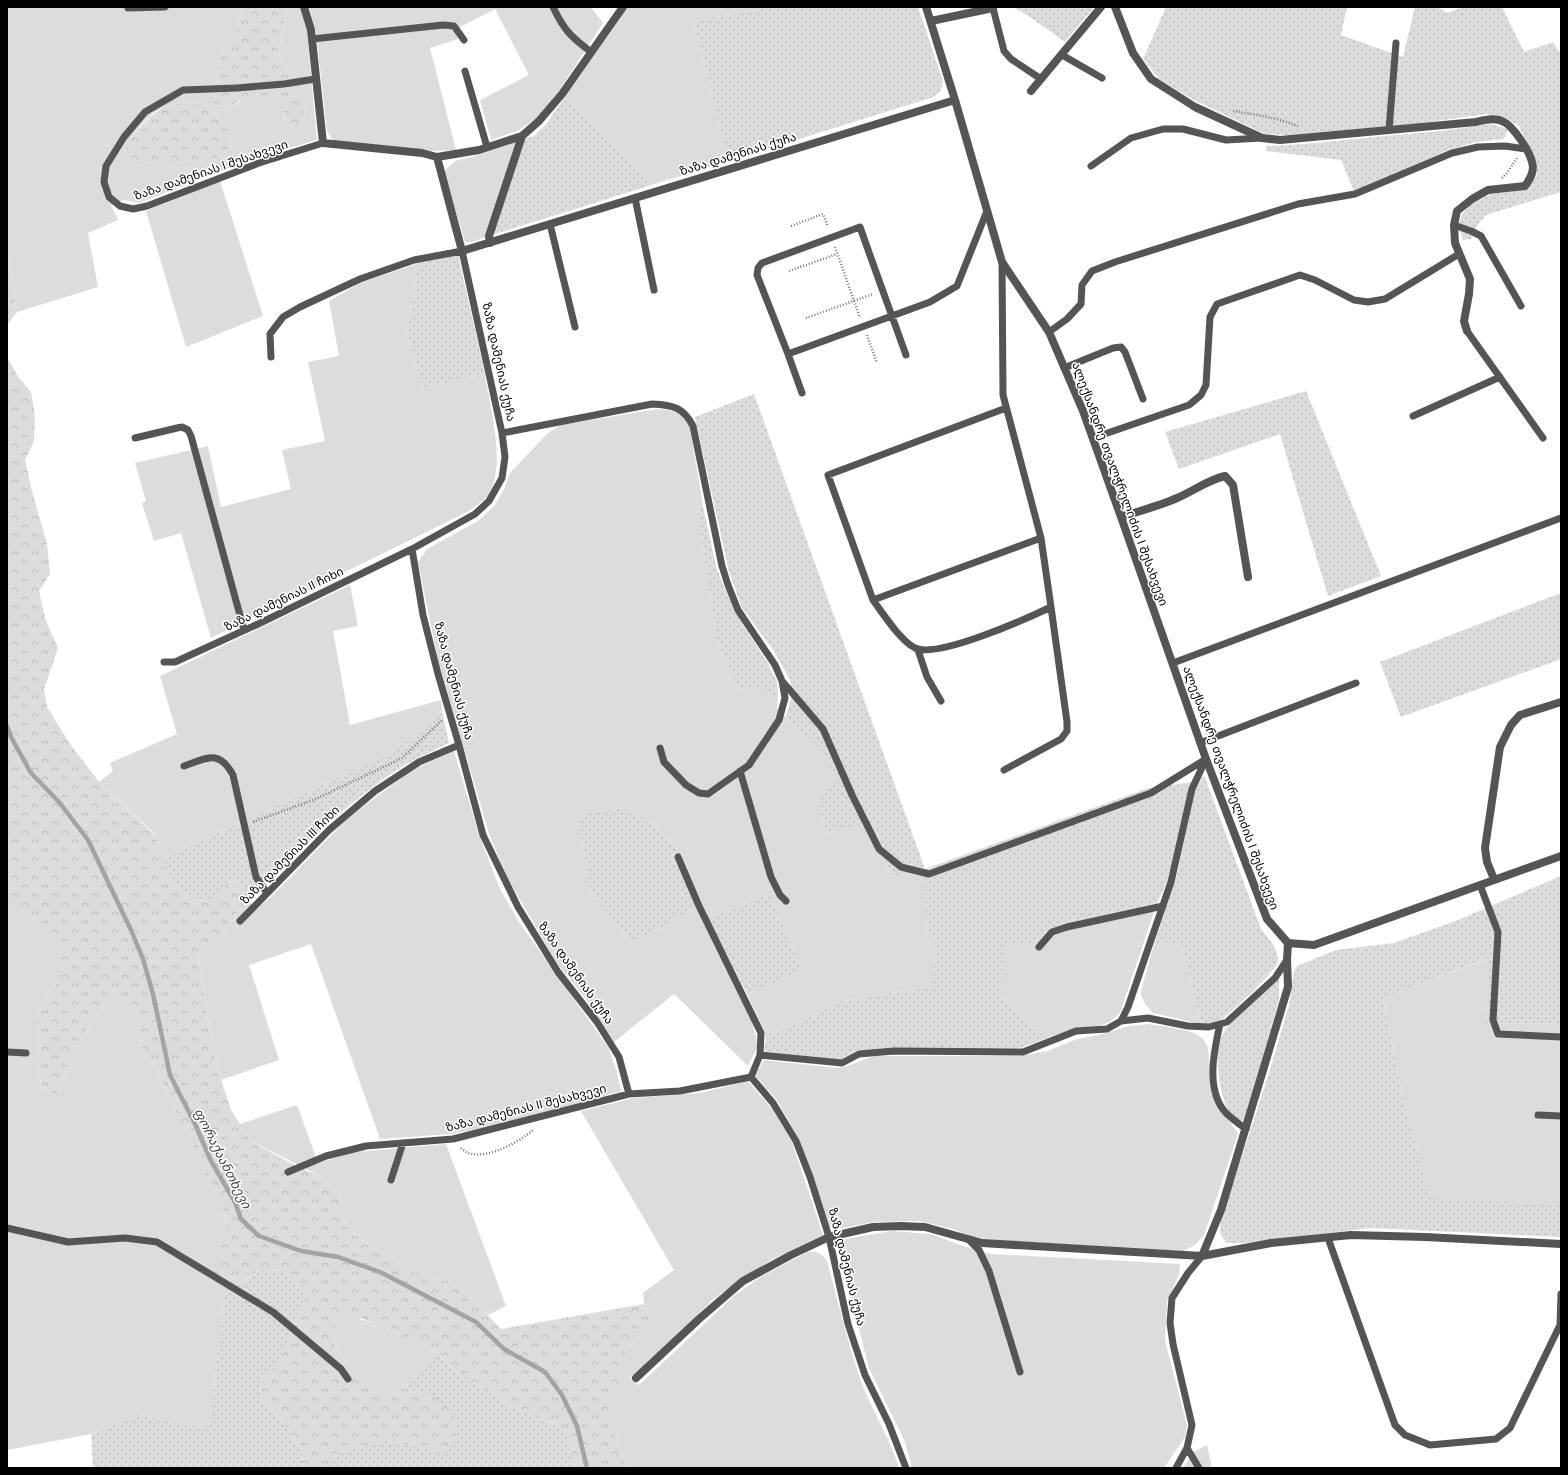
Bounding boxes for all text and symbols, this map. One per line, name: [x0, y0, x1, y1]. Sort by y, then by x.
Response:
street label: ზაზა დამენიას ქუჩა: [678, 129, 798, 179]
street label: ზაზა დამენიას I შესახვევი: [132, 136, 290, 204]
street label: ზაზა დამენიას ქუჩა: [479, 301, 519, 423]
street label: ალექსანდრე თვალჭრელიძის I შესახვევი: [1068, 360, 1172, 608]
street label: ზაზა დამენიას II ჩიხი: [222, 563, 346, 635]
street label: ზაზა დამენიას ქუჩა: [431, 620, 477, 742]
street label: ალექსანდრე თვალჭრელიძის I შესახვევი: [1179, 664, 1283, 912]
street label: ზაზა დამენიას III ჩიხი: [237, 802, 343, 908]
street label: ზაზა დამენიას ქუჩა: [535, 919, 617, 1027]
street label: ზაზა დამენიას II შესახვევი: [444, 1080, 608, 1136]
water label: ფორაქაანთხევი: [189, 1105, 255, 1212]
street label: ზაზა დამენიას ქუჩა: [825, 1206, 869, 1328]

